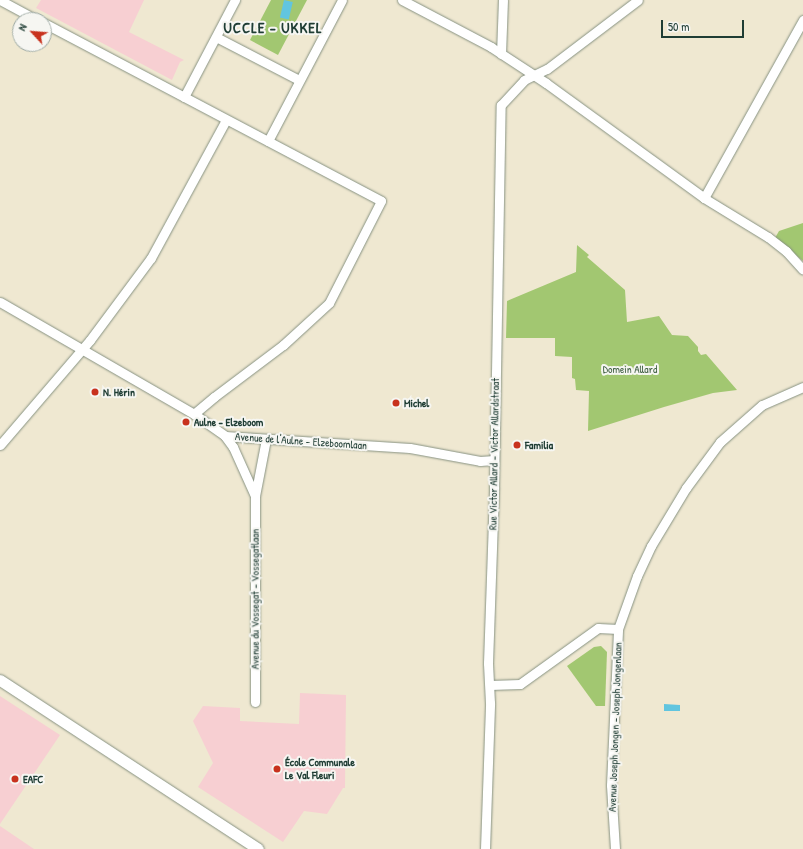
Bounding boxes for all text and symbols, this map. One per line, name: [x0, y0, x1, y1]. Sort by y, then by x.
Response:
north arrow: [12, 12, 52, 52]
scale bar: [663, 12, 746, 38]
text: 50 m: [668, 18, 689, 35]
district label: UCCLE - UKKEL: [223, 19, 323, 37]
text: N: [15, 21, 30, 33]
park label: Domein Allard: [603, 362, 657, 376]
street label: Rue Victor Allard - Victor Allardstraat: [486, 378, 502, 530]
place label: N. Hérin: [103, 385, 135, 399]
marker: N. Hérin: [90, 387, 100, 397]
place label: Michel: [404, 396, 429, 410]
marker: Michel: [391, 398, 401, 408]
place label: Aulne - Elzeboom: [194, 415, 263, 429]
marker: Aulne - Elzeboom: [181, 417, 191, 427]
street label: Avenue de l'Aulne - Elzeboomlaan: [235, 430, 367, 452]
place label: Familia: [525, 438, 553, 452]
marker: Familia: [512, 440, 522, 450]
street label: Avenue du Vossegat - Vossegatlaan: [248, 529, 262, 669]
street label: Avenue Joseph Jongen - Joseph Jongenlaan: [605, 642, 625, 812]
place label: École Communale Le Val Fleuri: [285, 756, 355, 782]
marker: École Communale Le Val Fleuri: [272, 764, 282, 774]
place label: EAFC: [23, 772, 43, 786]
marker: EAFC: [10, 774, 20, 784]

